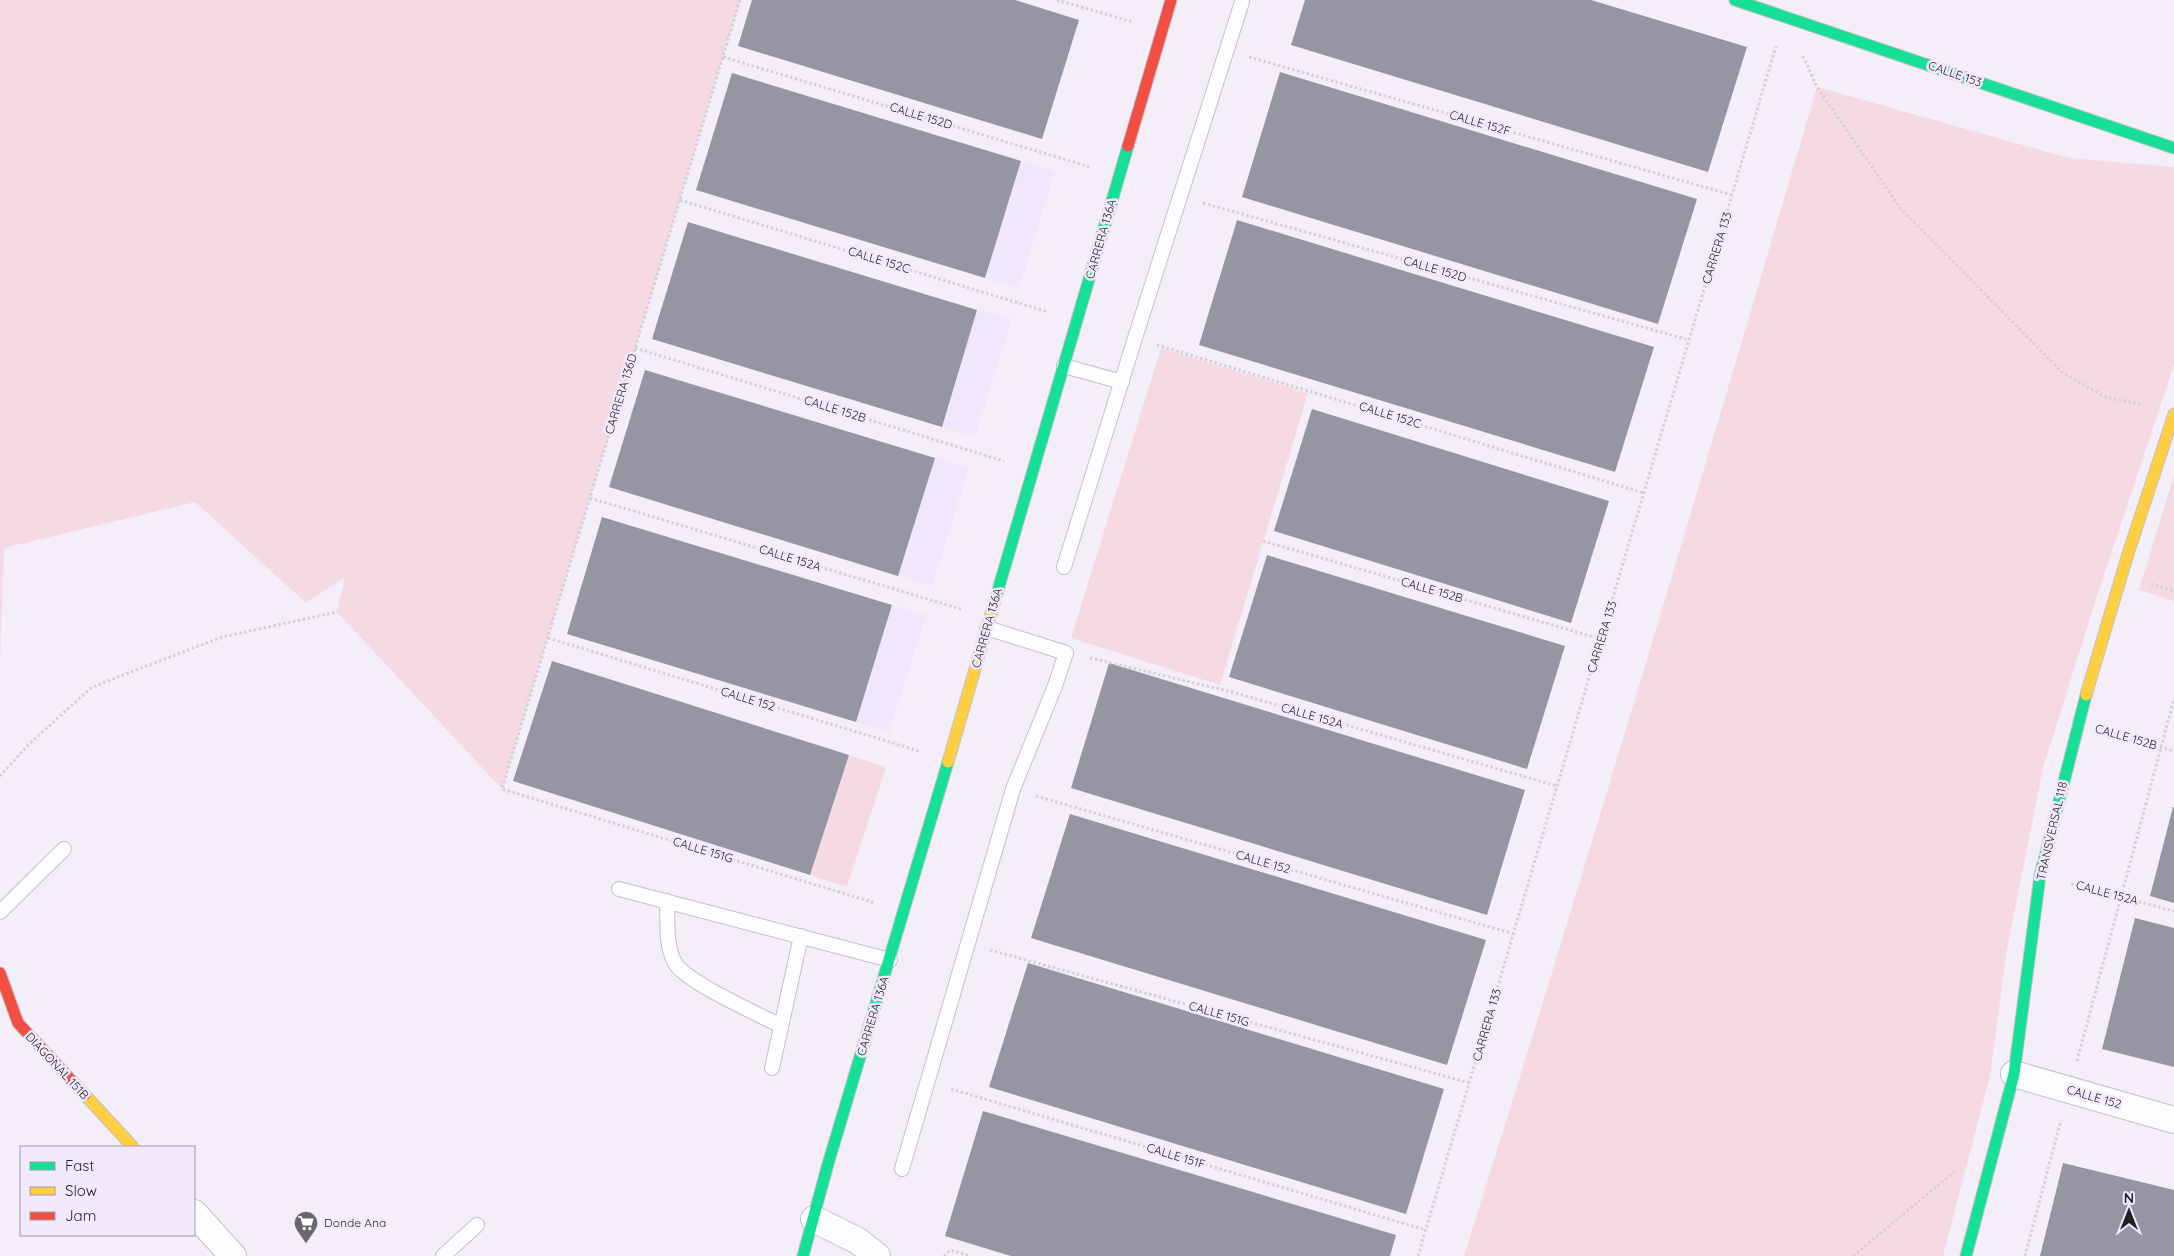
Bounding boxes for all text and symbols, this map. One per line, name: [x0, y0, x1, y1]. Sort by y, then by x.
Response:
street label: CALLE 153: [1926, 57, 1984, 90]
street label: CALLE 152D: [888, 99, 955, 132]
street label: CALLE 152F: [1448, 107, 1513, 138]
street label: CARRERA 136A: [1082, 197, 1119, 281]
street label: CARRERA 133: [1698, 210, 1735, 286]
street label: CALLE 152C: [846, 243, 912, 276]
street label: CALLE 152D: [1402, 252, 1469, 285]
street label: CARRERA 136D: [601, 351, 640, 436]
street label: CALLE 152B: [802, 392, 868, 425]
street label: CALLE 152C: [1357, 398, 1423, 431]
street label: CALLE 152A: [757, 541, 823, 574]
street label: CALLE 152B: [1399, 574, 1465, 606]
street label: CARRERA 136A: [968, 586, 1005, 670]
street label: CARRERA 133: [1583, 599, 1620, 675]
street label: CALLE 152: [719, 683, 777, 714]
street label: CALLE 152A: [1279, 700, 1345, 732]
street label: CALLE 152B: [2093, 721, 2159, 753]
street label: TRANSVERSAL 118: [2033, 780, 2070, 882]
street label: CALLE 151G: [671, 833, 735, 866]
street label: CALLE 152: [1234, 847, 1292, 877]
street label: CALLE 152A: [2074, 877, 2140, 908]
street label: CARRERA 136A: [853, 974, 892, 1058]
street label: CARRERA 133: [1469, 987, 1504, 1063]
street label: CALLE 151G: [1187, 998, 1251, 1029]
street label: DIAGONAL 151B: [22, 1029, 92, 1102]
street label: CALLE 152: [2065, 1082, 2123, 1112]
street label: CALLE 151F: [1145, 1139, 1208, 1172]
legend: [20, 1146, 195, 1236]
text: Fast: [65, 1156, 94, 1175]
text: Slow: [65, 1181, 97, 1200]
north arrow: [2104, 1186, 2154, 1236]
text: N: [2124, 1189, 2134, 1207]
text: Jam: [65, 1206, 96, 1225]
supermarket icon: Donde Ana: [293, 1210, 319, 1244]
place label: Donde Ana: [324, 1215, 386, 1230]

